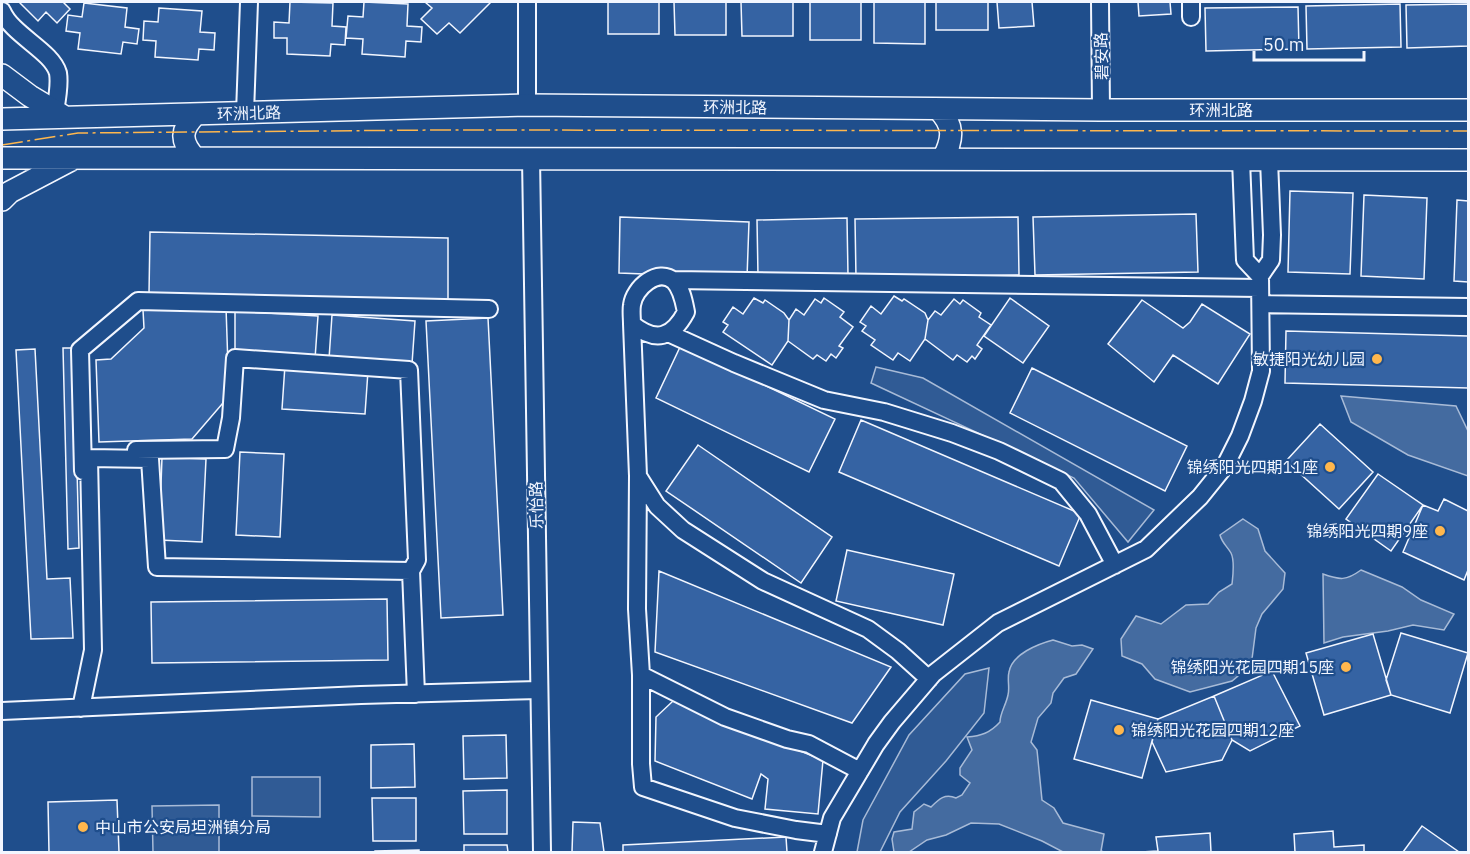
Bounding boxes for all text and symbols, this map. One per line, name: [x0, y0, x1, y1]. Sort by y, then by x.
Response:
scale bar: [1254, 24, 1364, 62]
street label: 碧安路: [1091, 32, 1111, 80]
text: 50 m: [1263, 33, 1305, 56]
street label: 环洲北路: [703, 96, 767, 118]
street label: 环洲北路: [1189, 100, 1253, 120]
street label: 环洲北路: [217, 102, 281, 124]
place label: 敏捷阳光幼儿园: [1253, 349, 1365, 369]
marker: 敏捷阳光幼儿园: [1370, 352, 1384, 366]
place label: 锦绣阳光四期11座: [1187, 457, 1318, 477]
marker: 锦绣阳光四期11座: [1323, 460, 1337, 474]
street label: 乐怡路: [526, 481, 546, 529]
place label: 锦绣阳光四期9座: [1306, 521, 1428, 541]
marker: 锦绣阳光四期9座: [1433, 524, 1447, 538]
place label: 锦绣阳光花园四期15座: [1171, 657, 1334, 677]
marker: 锦绣阳光花园四期15座: [1339, 660, 1353, 674]
place label: 锦绣阳光花园四期12座: [1131, 720, 1294, 740]
marker: 锦绣阳光花园四期12座: [1112, 723, 1126, 737]
place label: 中山市公安局坦洲镇分局: [95, 817, 271, 837]
marker: 中山市公安局坦洲镇分局: [76, 820, 90, 834]

